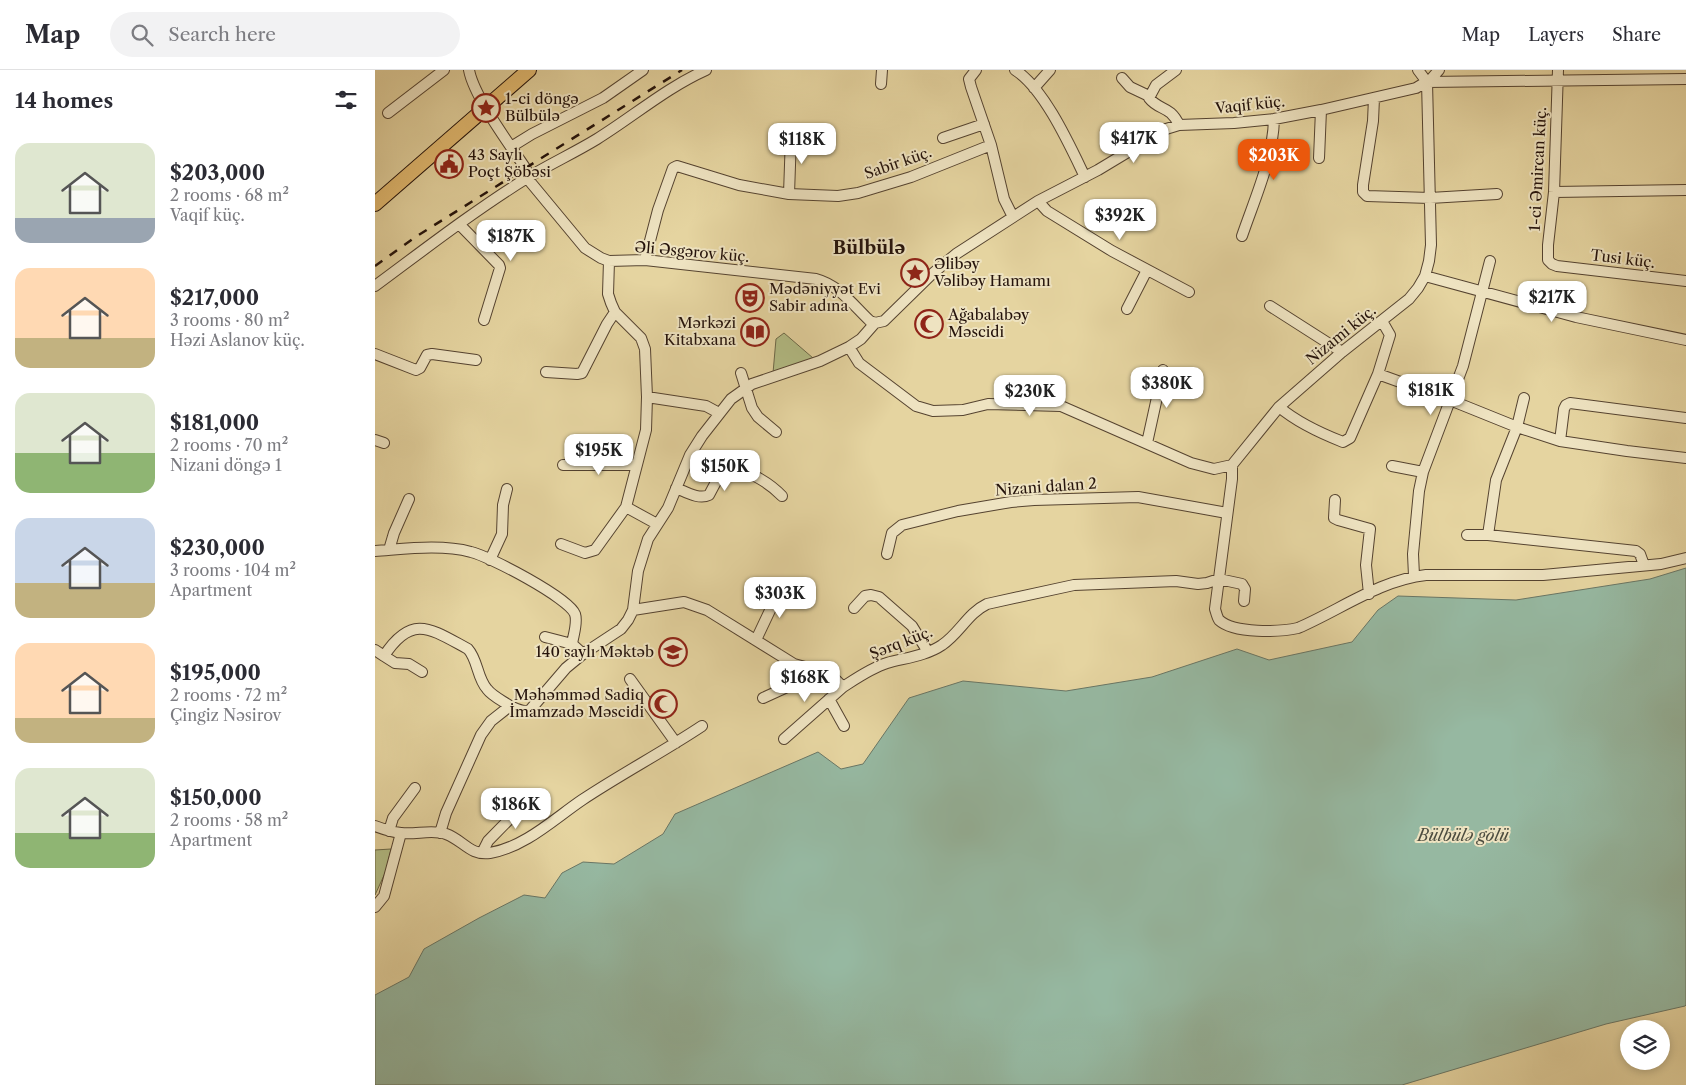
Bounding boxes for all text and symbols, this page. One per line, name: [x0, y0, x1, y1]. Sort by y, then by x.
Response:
search box: [110, 12, 460, 57]
text: Map: [25, 20, 80, 49]
icon: search: [128, 21, 156, 49]
text: Search here: [168, 23, 276, 46]
text: Map: [1462, 24, 1500, 46]
text: Layers: [1528, 24, 1584, 46]
text: Share: [1612, 24, 1661, 46]
icon: filters: [332, 86, 360, 114]
text: 14 homes: [15, 88, 113, 113]
place label: 1-ci döngə Bülbülə: [505, 89, 579, 125]
street label: Vaqif küç.: [1213, 91, 1286, 118]
place icon: 1-ci döngə Bülbülə: [471, 93, 501, 123]
street label: 1-ci Əmircan küç.: [1525, 106, 1550, 232]
pin: $118K: [767, 122, 837, 165]
pin: $417K: [1099, 122, 1169, 164]
text: $417K: [1111, 128, 1157, 148]
text: $118K: [779, 129, 825, 149]
pin: $203K: [1239, 138, 1309, 181]
street label: Sabir küç.: [862, 142, 934, 183]
place label: 43 Saylı Poçt Şöbəsi: [468, 145, 551, 181]
text: $203K: [1249, 145, 1299, 165]
public building icon: 43 Saylı Poçt Şöbəsi: [434, 149, 464, 179]
text: $203,000: [170, 160, 265, 185]
icon: home: [55, 163, 115, 223]
text: 2 rooms · 68 m²: [170, 185, 289, 205]
pin: $392K: [1085, 198, 1155, 241]
text: Vaqif küç.: [170, 205, 245, 225]
text: $392K: [1095, 205, 1145, 225]
pin: $187K: [476, 220, 546, 262]
text: $187K: [487, 226, 535, 246]
street label: Əli Əsgərov küç.: [634, 237, 750, 266]
district label: Bülbülə: [833, 237, 905, 259]
street label: Tusi küç.: [1590, 245, 1656, 272]
place label: Əlibəy Vəlibəy Hamamı: [933, 254, 1051, 290]
place icon: Əlibəy Vəlibəy Hamamı: [900, 258, 930, 288]
place label: Mədəniyyət Evi Sabir adına: [769, 279, 881, 315]
pin: $217K: [1517, 280, 1587, 323]
theatre icon: Mədəniyyət Evi Sabir adına: [735, 283, 765, 313]
text: $217,000: [170, 285, 259, 310]
text: $217K: [1529, 287, 1575, 307]
icon: home: [55, 288, 115, 348]
street label: Nizami küç.: [1302, 301, 1380, 369]
place label: Ağabalabəy Məscidi: [947, 305, 1030, 341]
mosque icon: Ağabalabəy Məscidi: [914, 309, 944, 339]
text: 3 rooms · 80 m²: [170, 310, 289, 330]
place label: Mərkəzi Kitabxana: [664, 313, 736, 349]
library icon: Mərkəzi Kitabxana: [740, 317, 770, 347]
text: Həzi Aslanov küç.: [170, 330, 305, 350]
pin: $380K: [1132, 366, 1202, 409]
text: $380K: [1142, 373, 1192, 393]
pin: $230K: [995, 374, 1065, 417]
pin: $181K: [1396, 374, 1466, 416]
text: $181K: [1408, 380, 1454, 400]
text: $230K: [1005, 381, 1055, 401]
text: $181,000: [170, 410, 259, 435]
icon: home: [55, 413, 115, 473]
pin: $195K: [564, 434, 634, 476]
text: 2 rooms · 70 m²: [170, 435, 288, 455]
text: $195K: [575, 440, 623, 460]
pin: $150K: [690, 450, 760, 492]
text: Nizani döngə 1: [170, 455, 282, 475]
text: $150K: [701, 456, 749, 476]
street label: Nizani dalan 2: [994, 473, 1097, 500]
text: $230,000: [170, 535, 265, 560]
icon: home: [55, 538, 115, 598]
text: 3 rooms · 104 m²: [170, 560, 296, 580]
pin: $303K: [745, 576, 815, 619]
text: Apartment: [170, 580, 252, 600]
text: $303K: [755, 583, 805, 603]
street label: Şərq küç.: [867, 622, 935, 663]
school or university icon: 140 saylı Məktəb: [658, 637, 688, 667]
place label: 140 saylı Məktəb: [535, 642, 654, 661]
text: $195,000: [170, 660, 261, 685]
pin: $168K: [770, 660, 840, 703]
icon: home: [55, 663, 115, 723]
text: $168K: [781, 667, 829, 687]
text: 2 rooms · 72 m²: [170, 685, 287, 705]
place label: Məhəmməd Sadiq İmamzadə Məscidi: [509, 685, 644, 721]
mosque icon: Məhəmməd Sadiq İmamzadə Məscidi: [648, 689, 678, 719]
text: Çingiz Nəsirov: [170, 705, 281, 725]
text: $150,000: [170, 785, 262, 810]
icon: home: [55, 788, 115, 848]
pin: $186K: [481, 788, 551, 830]
text: $186K: [492, 794, 540, 814]
text: 2 rooms · 58 m²: [170, 810, 288, 830]
water label: Bülbülə gölü: [1416, 825, 1509, 845]
text: Apartment: [170, 830, 252, 850]
map controls: [1620, 1020, 1670, 1070]
button: layers: [1620, 1020, 1670, 1070]

